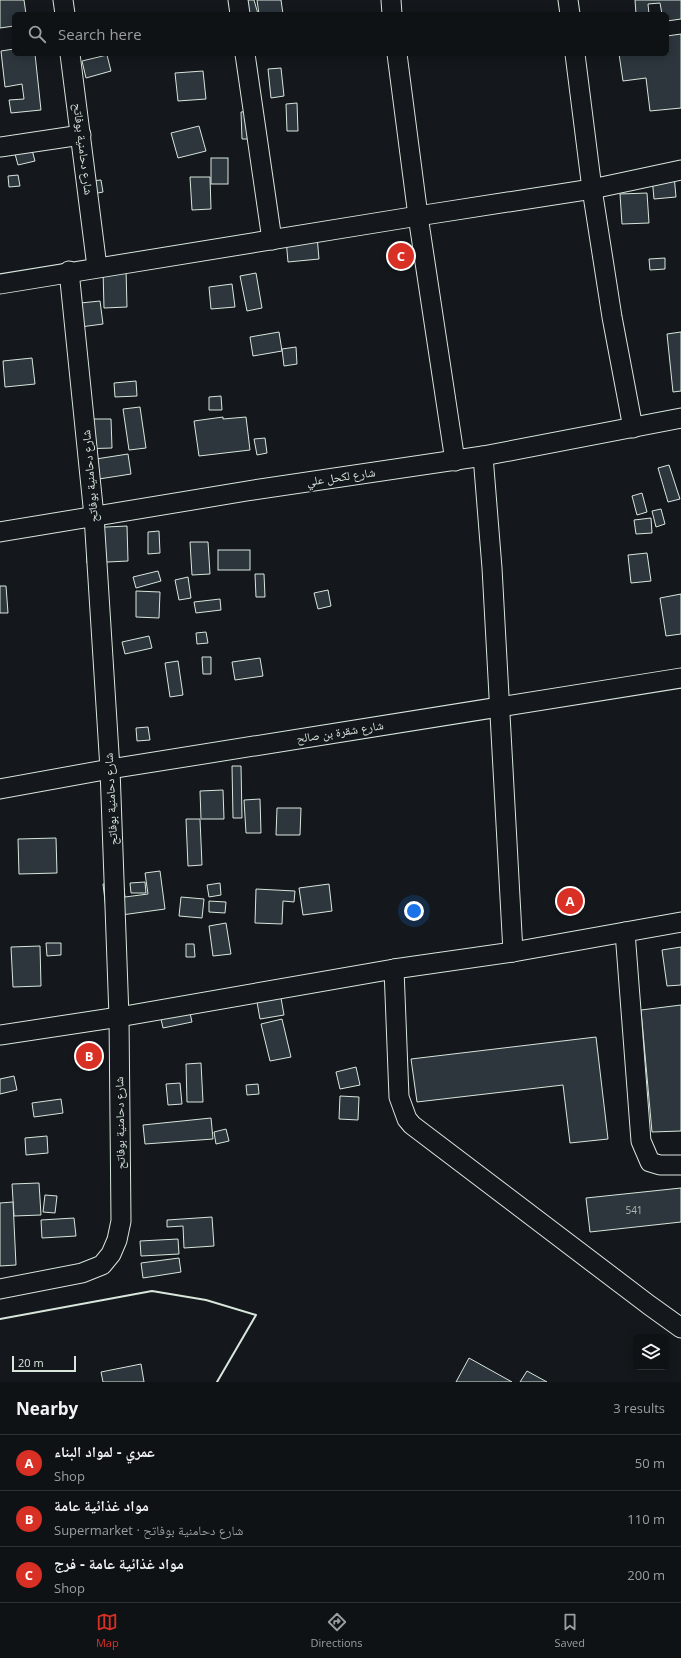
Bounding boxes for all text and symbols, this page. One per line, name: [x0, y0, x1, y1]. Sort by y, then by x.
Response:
search box: [12, 12, 669, 56]
icon: search: [26, 23, 48, 45]
text: Search here: [58, 24, 142, 44]
street label: شارع دحامنية بوفاتح: [69, 102, 98, 196]
pin: C: [388, 241, 414, 271]
street label: شارع دحامنية بوفاتح: [77, 429, 102, 523]
street label: شارع لكحل علي: [305, 463, 377, 492]
street label: شارع شقرة بن صالح: [295, 716, 385, 747]
street label: شارع دحامنية بوفاتح: [100, 752, 121, 846]
pin: A: [557, 886, 583, 916]
your location: [404, 901, 424, 921]
pin: B: [76, 1041, 102, 1071]
street label: شارع دحامنية بوفاتح: [110, 1077, 129, 1169]
house number: 541: [625, 1203, 643, 1217]
map controls: [633, 1334, 669, 1370]
button: layers: [633, 1334, 669, 1370]
scale bar: [12, 1354, 76, 1373]
text: 20 m: [18, 1355, 44, 1370]
text: Nearby: [16, 1397, 78, 1420]
text: 3 results: [613, 1399, 665, 1417]
text: عمري - لمواد البناء: [54, 1441, 155, 1461]
text: A: [25, 1454, 33, 1472]
text: 50 m: [635, 1454, 665, 1472]
text: Shop: [54, 1467, 85, 1485]
text: مواد غذائية عامة: [54, 1495, 149, 1515]
text: B: [25, 1510, 33, 1528]
text: 110 m: [627, 1510, 665, 1528]
text: Supermarket · شارع دحامنية بوفاتح: [54, 1521, 243, 1539]
text: مواد غذائية عامة - فرج: [54, 1553, 184, 1573]
text: C: [25, 1566, 33, 1584]
text: 200 m: [627, 1566, 665, 1584]
text: Shop: [54, 1579, 85, 1597]
tab: Map: [96, 1611, 119, 1650]
tab: Directions: [311, 1611, 363, 1650]
tab: Saved: [554, 1611, 585, 1650]

